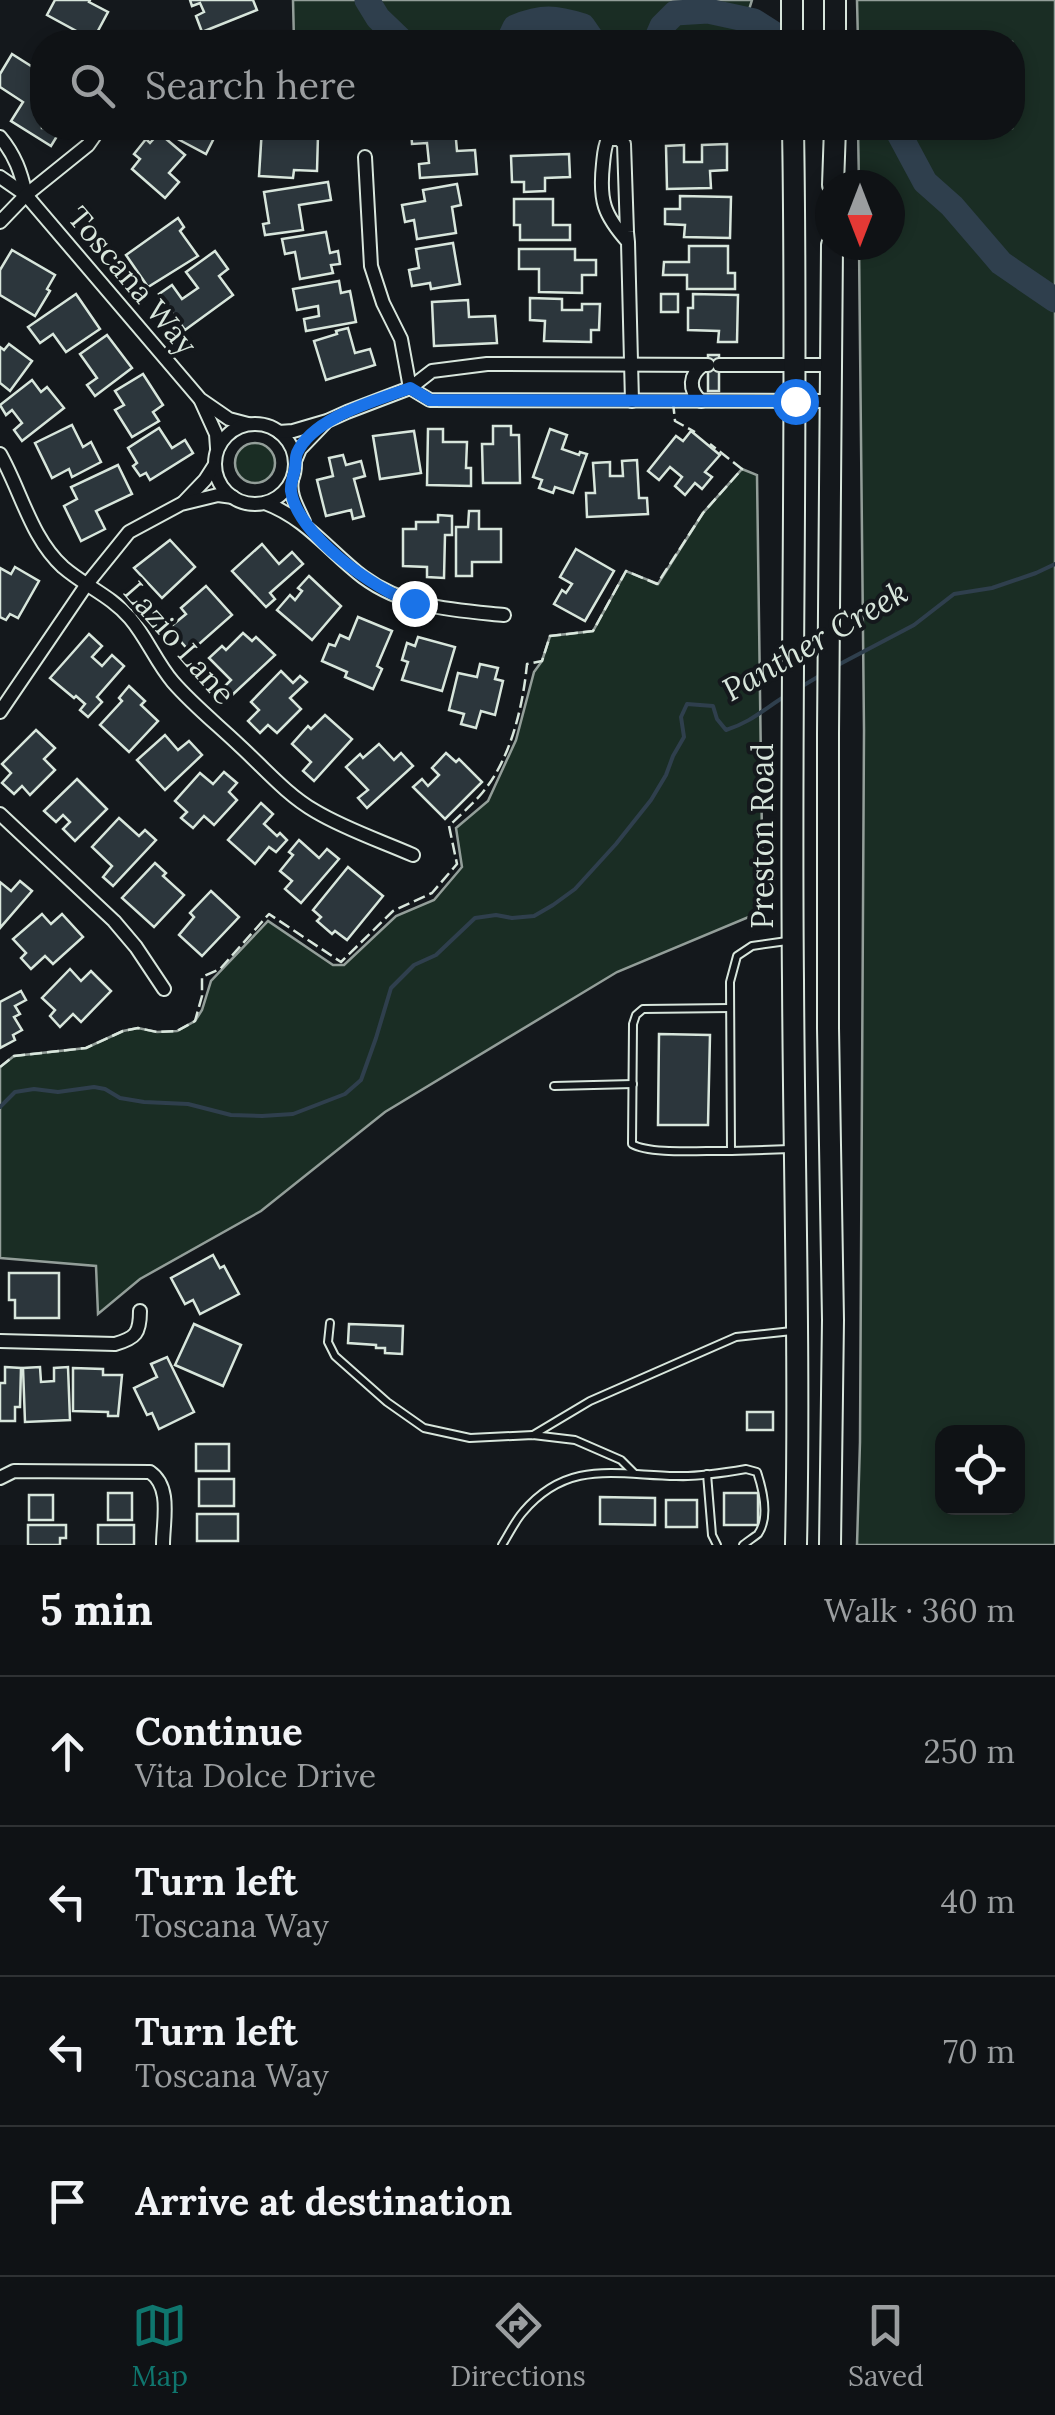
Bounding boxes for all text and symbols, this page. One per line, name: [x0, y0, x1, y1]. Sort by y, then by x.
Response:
search box: [30, 30, 1025, 140]
icon: search: [65, 58, 120, 113]
text: Search here: [145, 61, 356, 109]
north arrow: [815, 170, 905, 260]
street label: Toscana Way: [59, 198, 206, 363]
route start: [773, 379, 819, 425]
water label: Panther Creek: [715, 571, 915, 710]
street label: Lazio Lane: [116, 573, 244, 712]
route end: [392, 581, 438, 627]
street label: Preston Road: [743, 743, 781, 929]
map controls: [935, 1425, 1025, 1515]
button: locate: [935, 1425, 1025, 1515]
text: 5 min: [40, 1583, 153, 1637]
text: Walk · 360 m: [824, 1590, 1015, 1631]
text: Continue: [135, 1707, 303, 1755]
icon: ahead: [40, 1724, 95, 1779]
text: 250 m: [923, 1731, 1015, 1772]
text: Vita Dolce Drive: [135, 1755, 376, 1796]
text: Turn left: [135, 1857, 298, 1905]
icon: left: [40, 1874, 95, 1929]
text: 40 m: [941, 1881, 1015, 1922]
text: Toscana Way: [135, 1905, 329, 1946]
text: Turn left: [135, 2007, 298, 2055]
icon: left: [40, 2024, 95, 2079]
text: 70 m: [943, 2031, 1015, 2072]
text: Toscana Way: [135, 2055, 329, 2096]
icon: arrive: [40, 2174, 95, 2229]
text: Arrive at destination: [135, 2177, 512, 2225]
tab: Map: [131, 2298, 188, 2394]
tab: Directions: [450, 2298, 586, 2394]
tab: Saved: [848, 2298, 924, 2394]

